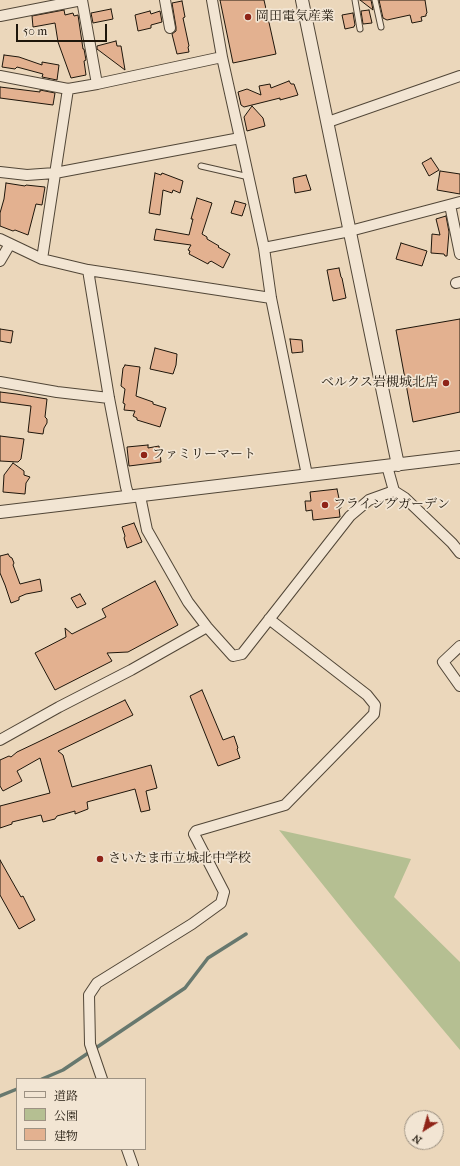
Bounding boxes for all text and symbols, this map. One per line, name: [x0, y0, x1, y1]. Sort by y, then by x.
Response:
place label: 岡田電気産業: [256, 9, 334, 25]
marker: 岡田電気産業: [243, 12, 253, 22]
scale bar: [18, 16, 109, 42]
text: 50 m: [23, 24, 47, 38]
place label: ベルクス岩槻城北店: [321, 375, 438, 391]
marker: ベルクス岩槻城北店: [441, 378, 451, 388]
place label: ファミリーマート: [152, 447, 256, 463]
marker: ファミリーマート: [139, 450, 149, 460]
place label: フライングガーデン: [333, 497, 450, 513]
marker: フライングガーデン: [320, 500, 330, 510]
place label: さいたま市立城北中学校: [108, 851, 251, 867]
marker: さいたま市立城北中学校: [95, 854, 105, 864]
legend: [16, 1078, 146, 1150]
text: 道路: [54, 1089, 78, 1103]
text: 公園: [54, 1109, 78, 1123]
north arrow: [404, 1110, 444, 1150]
text: 建物: [54, 1129, 78, 1143]
text: N: [410, 1131, 424, 1147]

